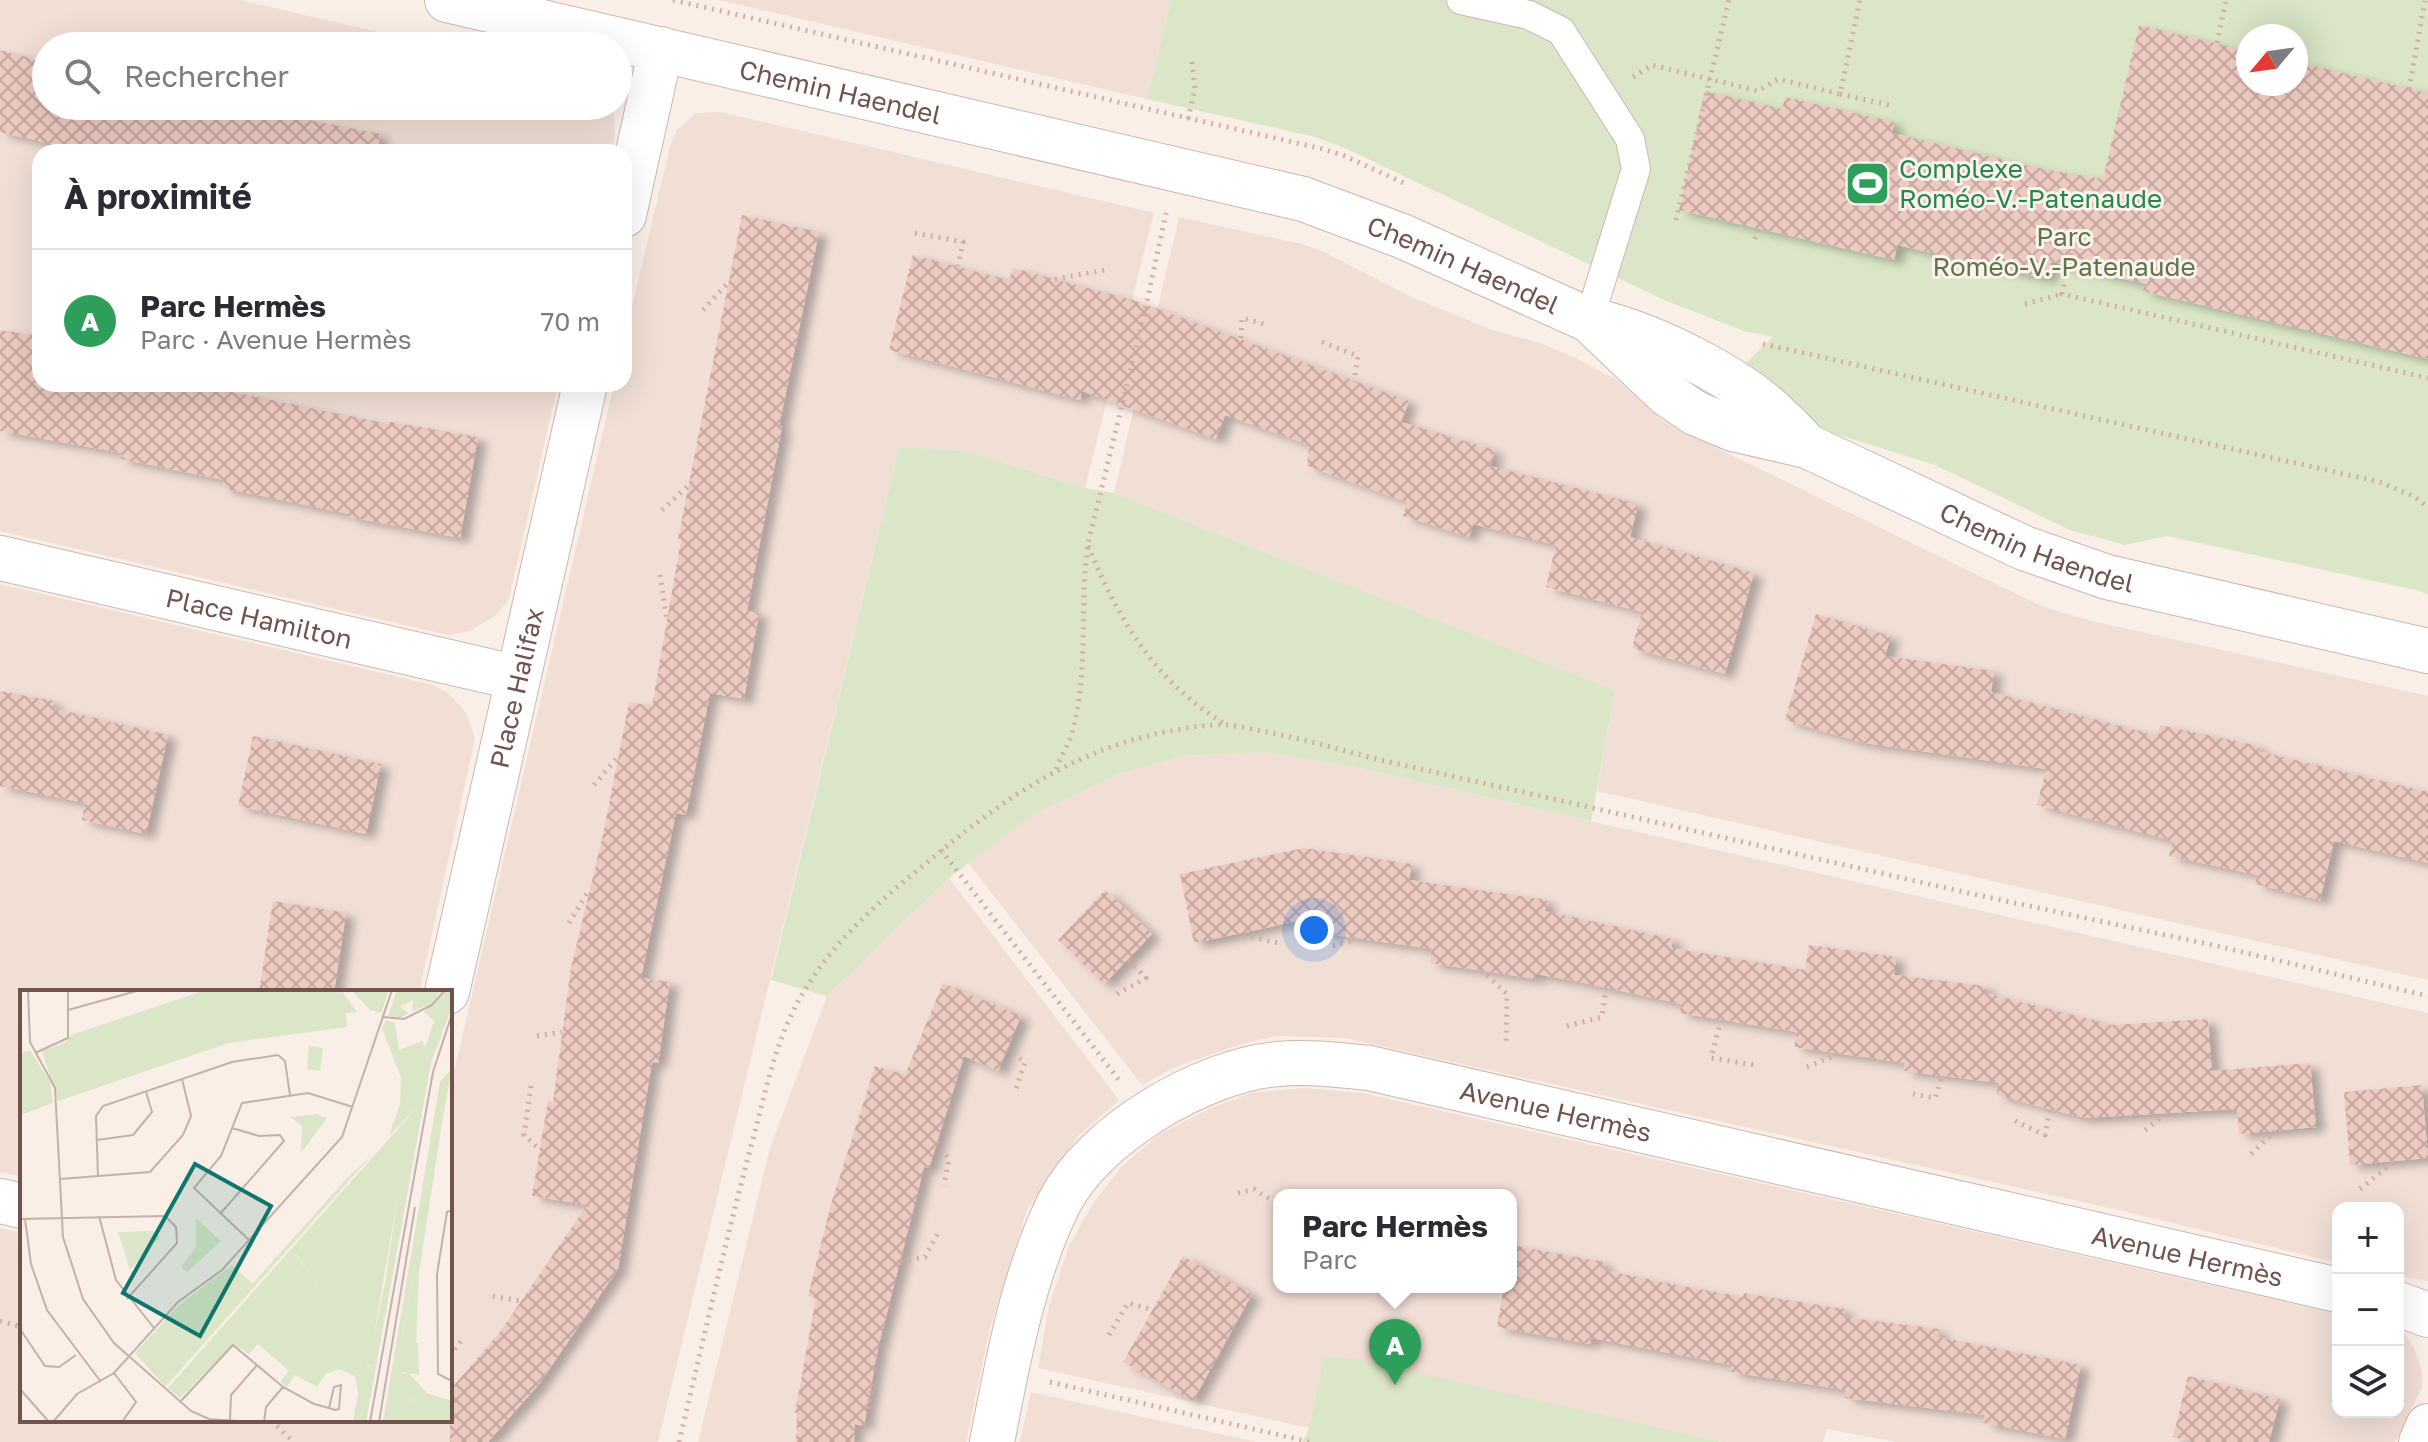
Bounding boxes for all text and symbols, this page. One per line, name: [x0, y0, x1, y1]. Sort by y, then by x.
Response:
north arrow: [2236, 24, 2308, 96]
search box: [32, 32, 632, 120]
street label: Chemin Haendel: [737, 53, 944, 130]
icon: search: [60, 54, 104, 98]
text: Rechercher: [124, 58, 289, 94]
place label: Complexe Roméo-V.-Patenaude: [1899, 153, 2162, 214]
sports icon: Complexe Roméo-V.-Patenaude: [1844, 159, 1892, 207]
text: À proximité: [64, 176, 252, 216]
street label: Chemin Haendel: [1363, 209, 1564, 320]
park label: Parc Roméo-V.-Patenaude: [1933, 221, 2196, 282]
text: Parc Hermès: [140, 288, 326, 324]
text: A: [81, 306, 99, 337]
text: 70 m: [541, 306, 600, 337]
text: Parc · Avenue Hermès: [140, 324, 411, 355]
street label: Chemin Haendel: [1935, 495, 2137, 598]
street label: Place Hamilton: [163, 581, 355, 655]
street label: Place Halifax: [483, 605, 549, 771]
your location: [1294, 910, 1334, 950]
inset map: [20, 990, 452, 1422]
street label: Avenue Hermès: [1457, 1074, 1655, 1148]
popup: [1273, 1189, 1517, 1293]
map controls: [2332, 1202, 2404, 1418]
button: +: [2332, 1202, 2404, 1274]
text: Parc Hermès: [1302, 1208, 1488, 1244]
street label: Avenue Hermès: [2089, 1219, 2286, 1292]
text: Parc: [1302, 1244, 1358, 1275]
button: −: [2332, 1274, 2404, 1346]
pin: A: [1369, 1319, 1421, 1385]
button: layers: [2332, 1346, 2404, 1418]

